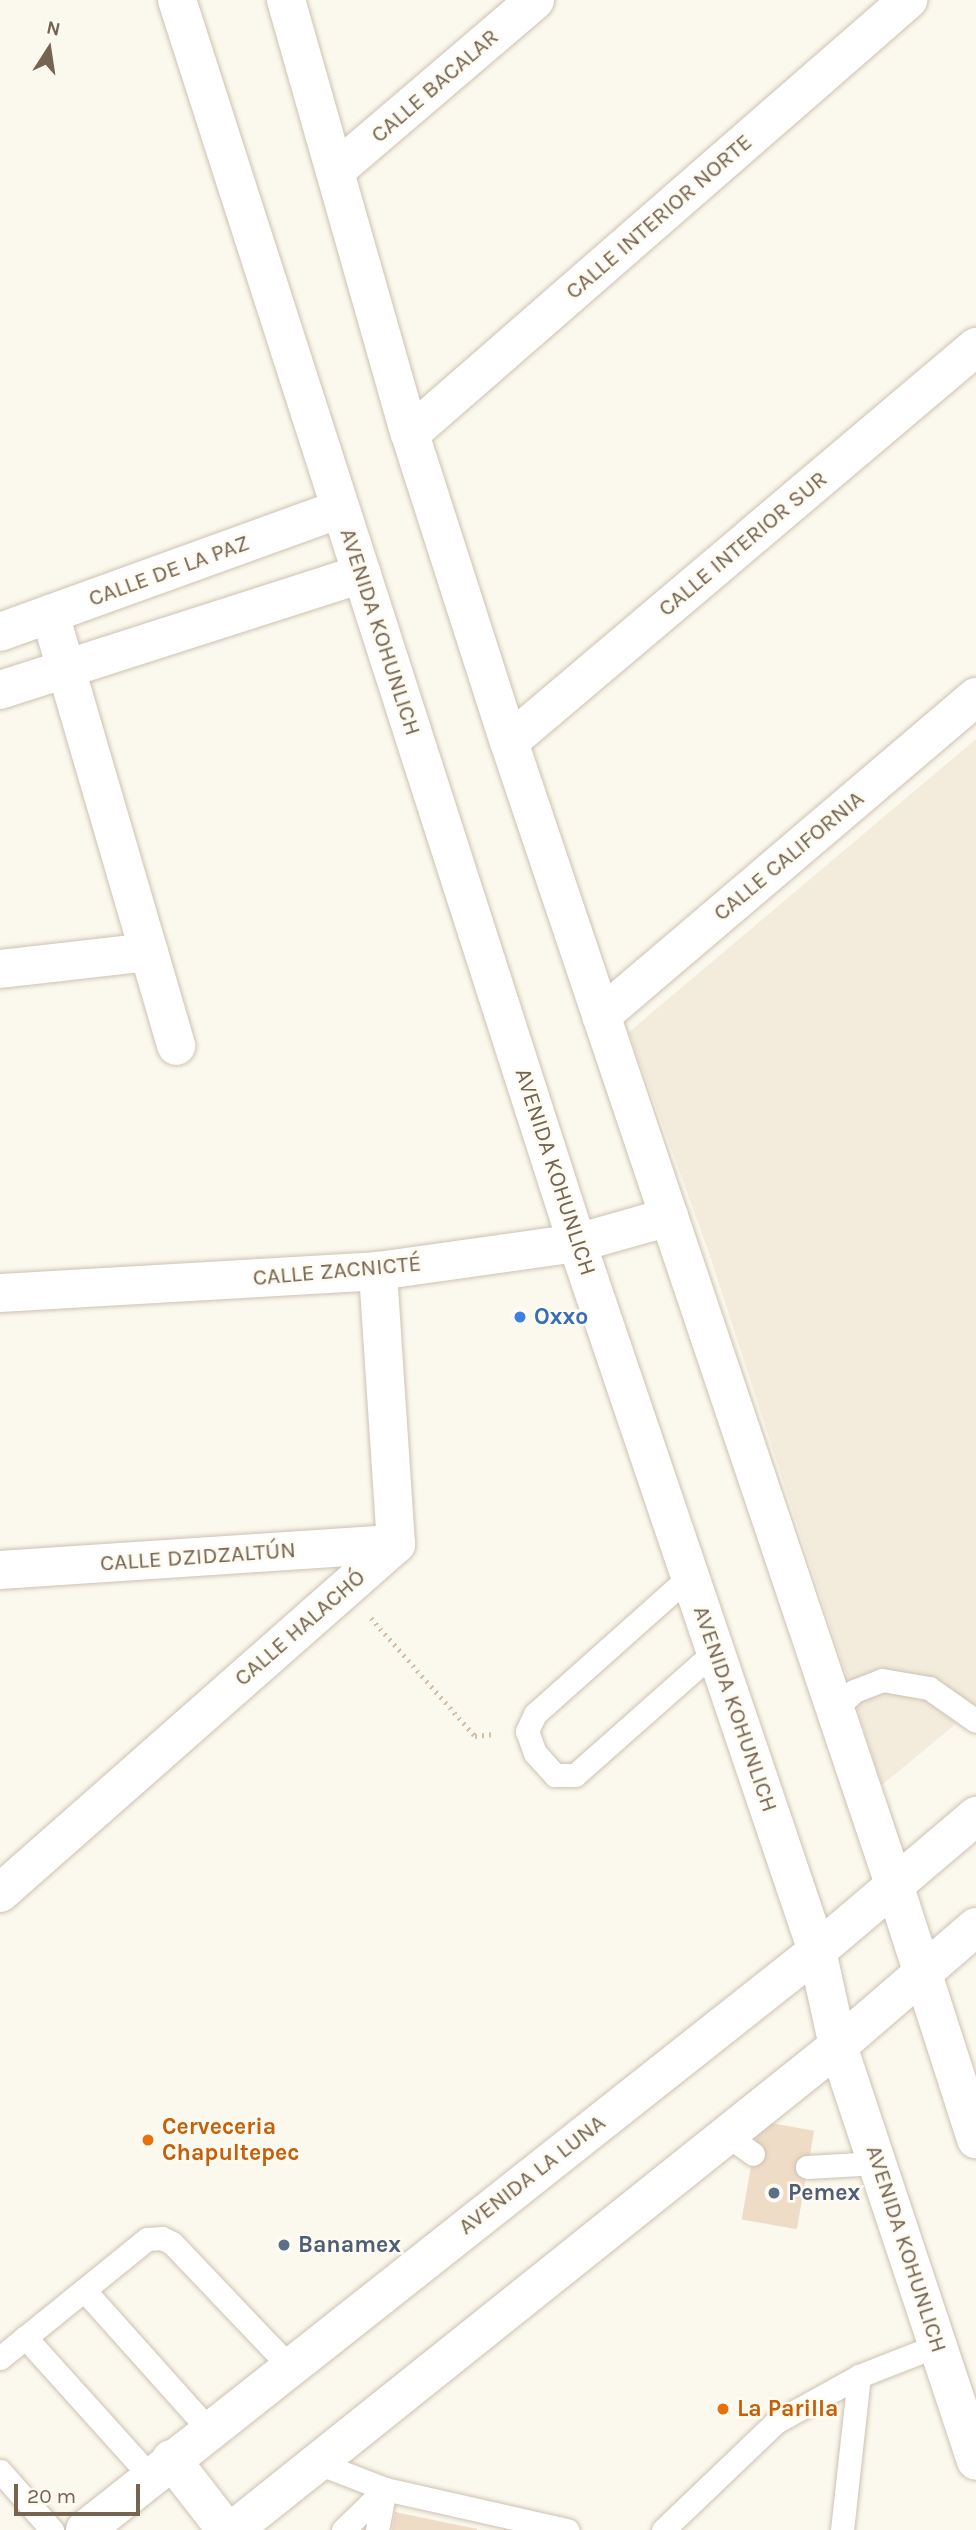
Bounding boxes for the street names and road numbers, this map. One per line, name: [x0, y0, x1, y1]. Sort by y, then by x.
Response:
street label: CALLE BACALAR: [366, 23, 504, 149]
street label: CALLE INTERIOR NORTE: [560, 129, 758, 305]
street label: CALLE INTERIOR SUR: [653, 465, 833, 623]
street label: AVENIDA KOHUNLICH: [333, 525, 427, 739]
street label: CALLE DE LA PAZ: [85, 529, 253, 613]
street label: CALLE CALIFORNIA: [708, 785, 870, 927]
street label: AVENIDA KOHUNLICH: [508, 1065, 602, 1279]
street label: CALLE ZACNICTÉ: [252, 1250, 422, 1292]
street label: CALLE DZIDZALTÚN: [99, 1536, 297, 1578]
street label: CALLE HALACHÓ: [229, 1564, 371, 1692]
street label: AVENIDA KOHUNLICH: [687, 1602, 783, 1816]
street label: AVENIDA LA LUNA: [453, 2109, 611, 2241]
street label: AVENIDA KOHUNLICH: [859, 2142, 953, 2356]

